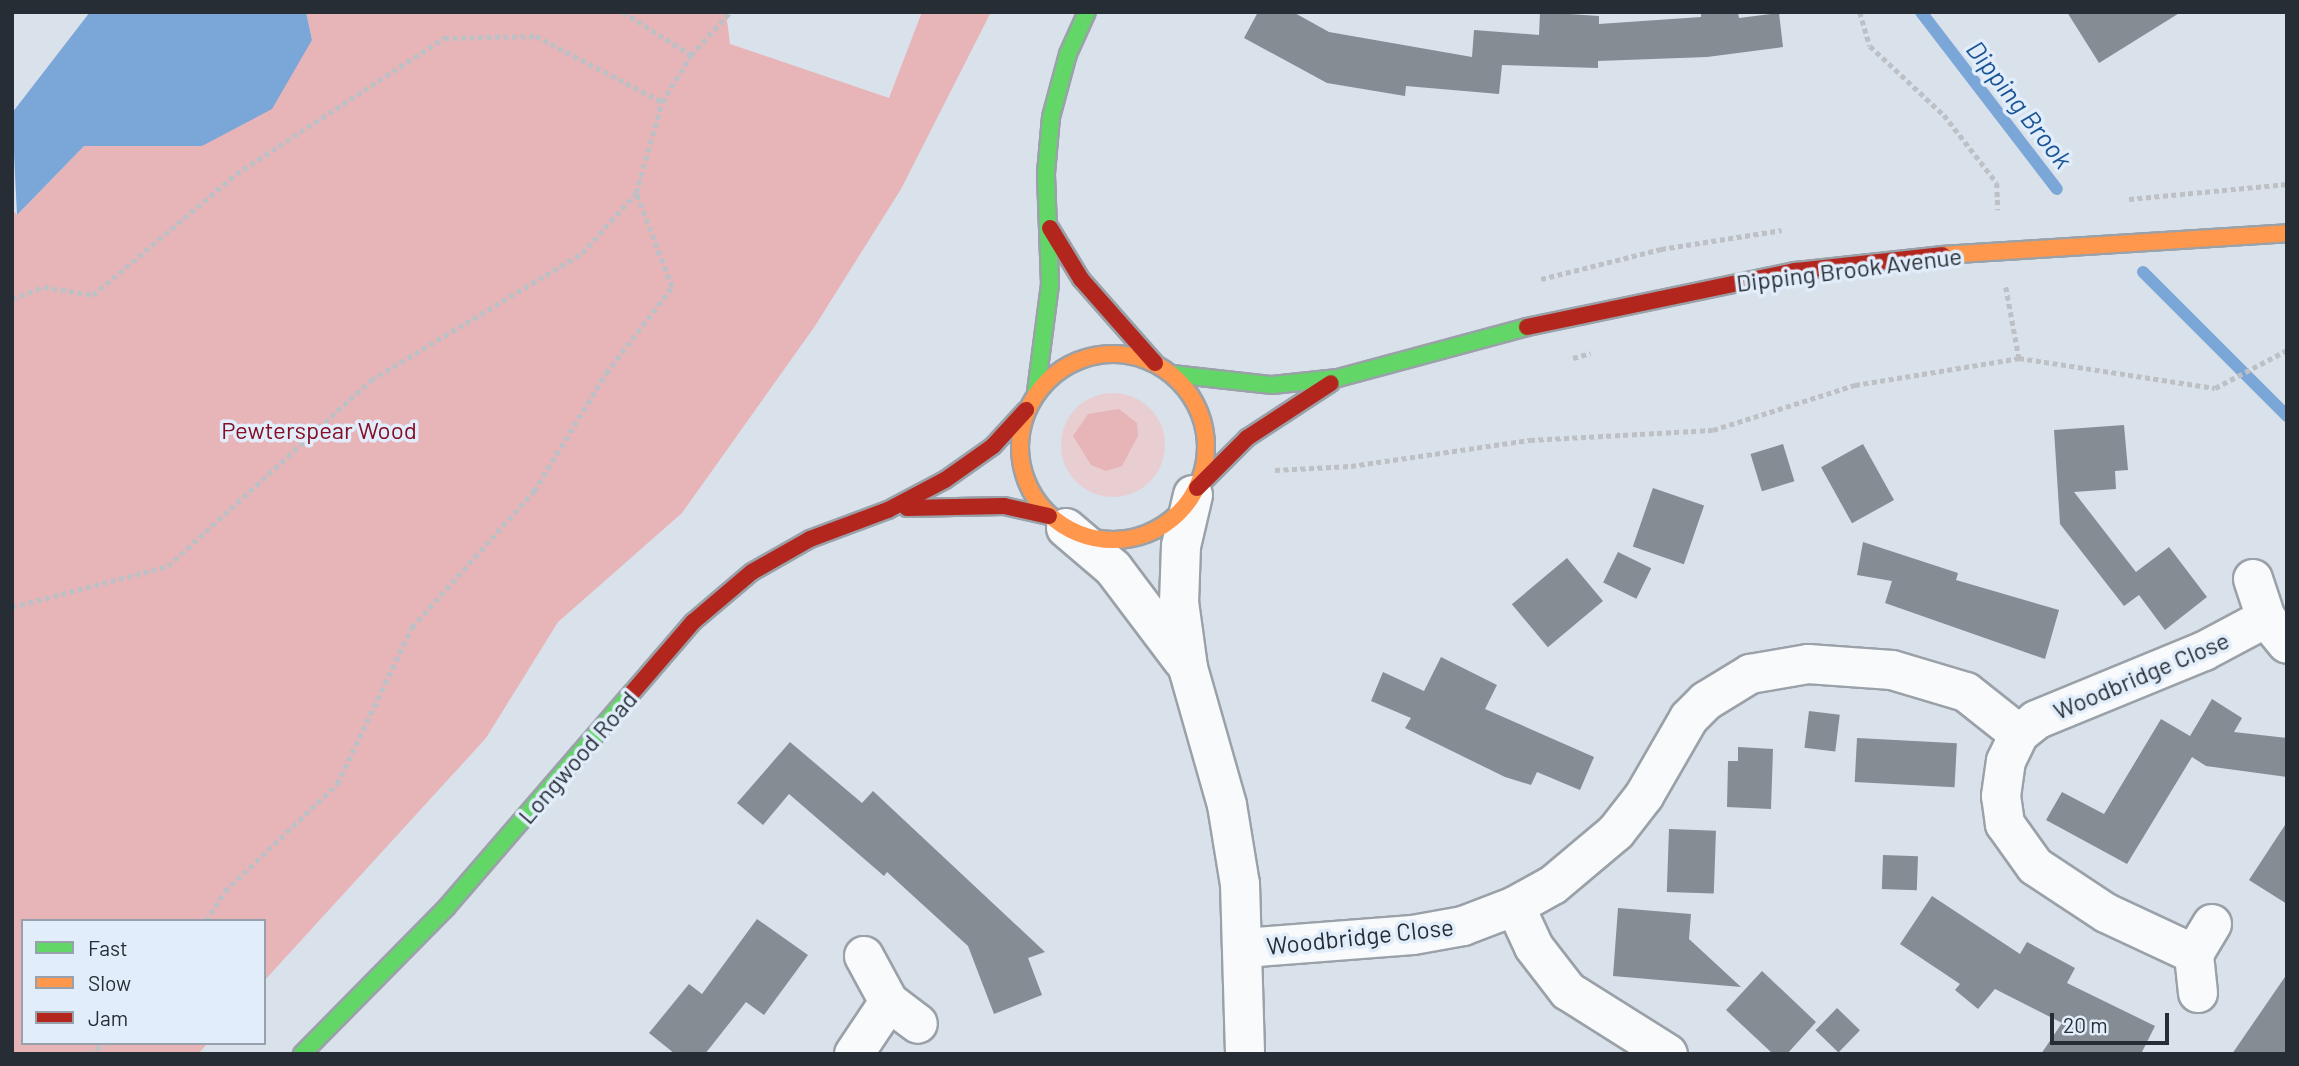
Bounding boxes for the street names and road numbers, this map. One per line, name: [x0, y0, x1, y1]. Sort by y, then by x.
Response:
street label: Dipping Brook Avenue: [1735, 241, 1963, 297]
street label: Woodbridge Close: [2049, 625, 2233, 725]
street label: Longwood Road: [512, 685, 642, 829]
street label: Woodbridge Close: [1265, 912, 1455, 960]

